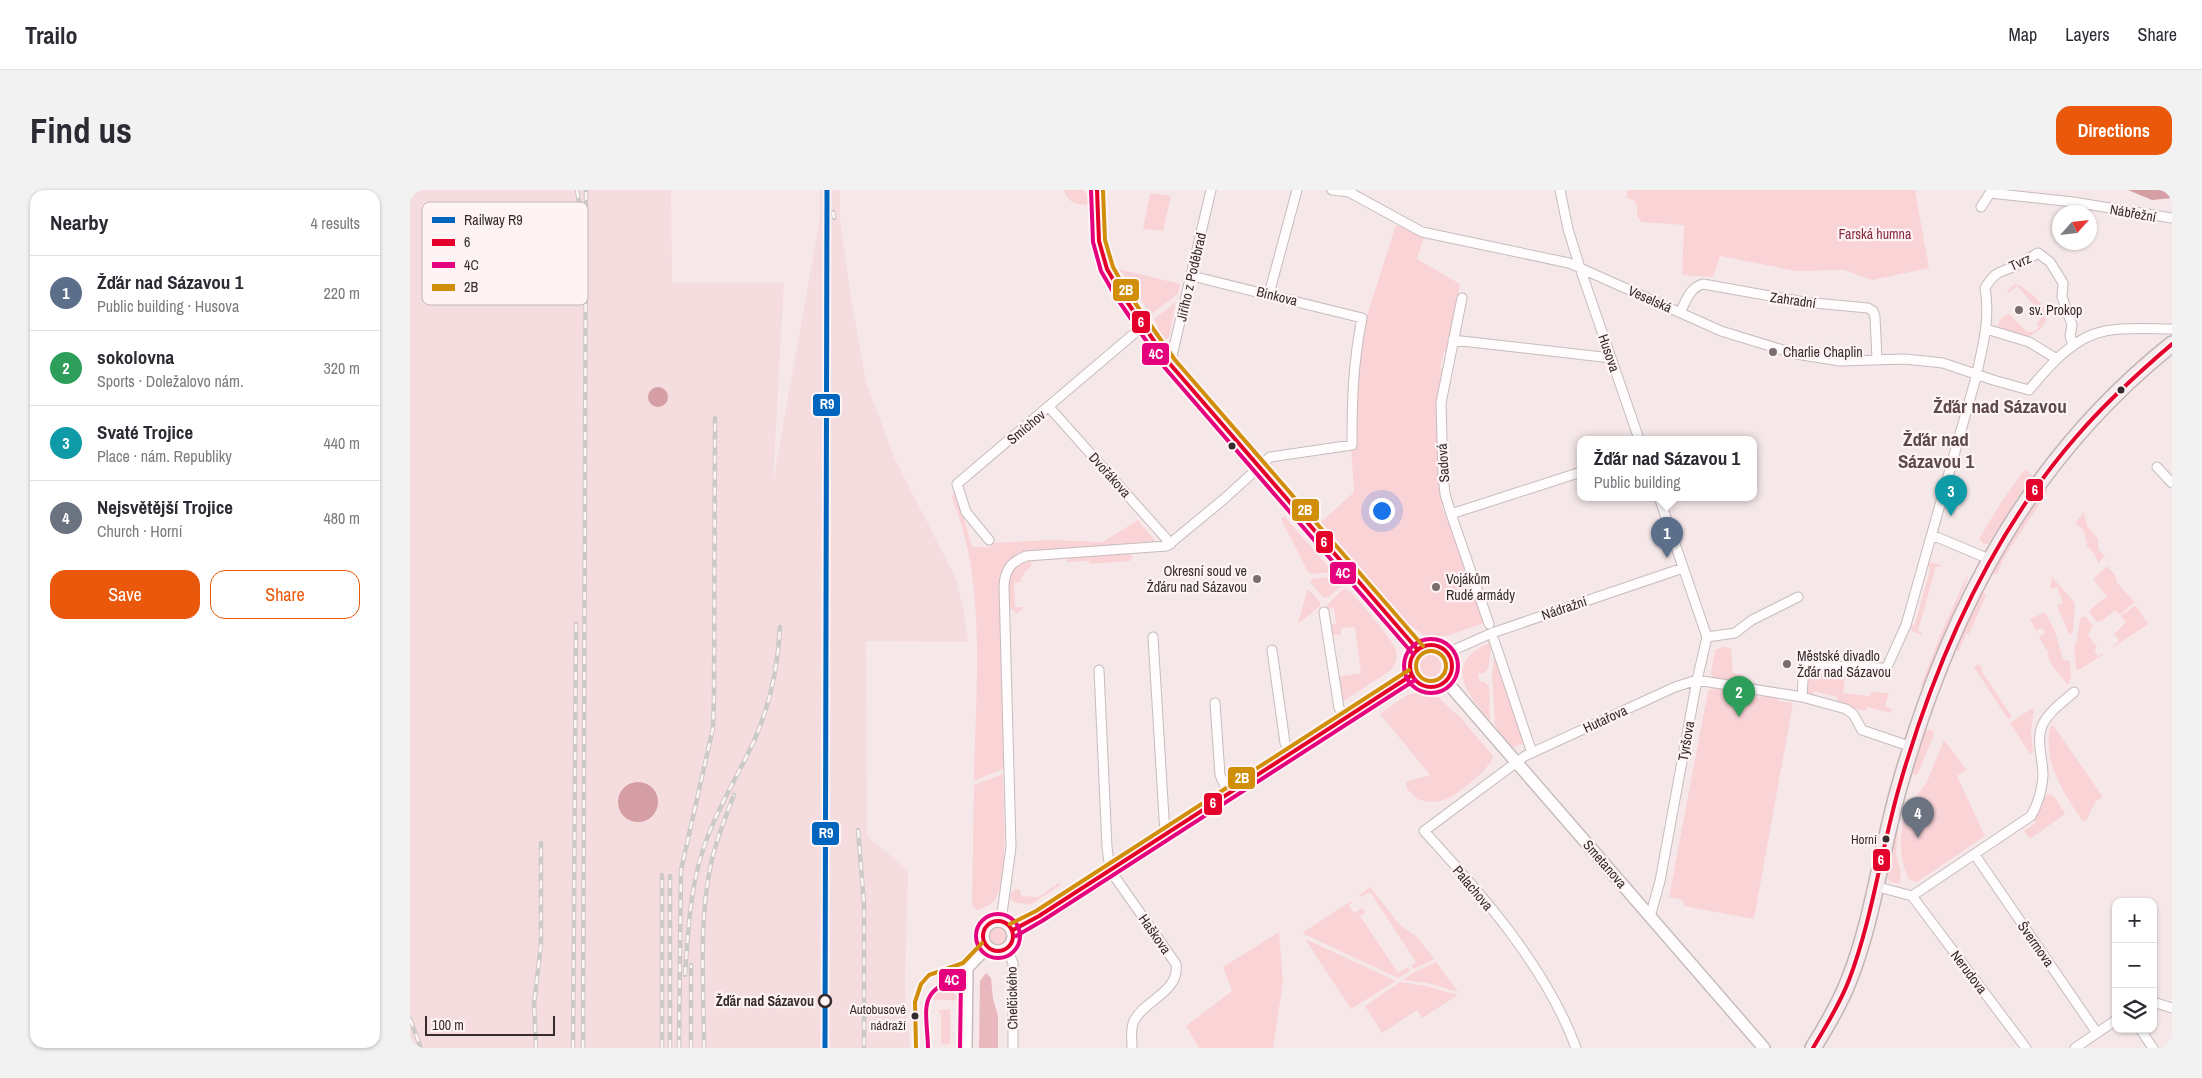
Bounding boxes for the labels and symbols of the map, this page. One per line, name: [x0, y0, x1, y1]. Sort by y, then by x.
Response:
street label: Nábřežní: [2109, 200, 2158, 226]
legend: [422, 202, 588, 305]
north arrow: [2052, 205, 2097, 250]
text: Railway R9: [464, 211, 523, 229]
park label: Farská humna: [1839, 225, 1912, 243]
street label: Jiřího z Poděbrad: [1172, 231, 1210, 323]
text: 6: [464, 233, 470, 251]
street label: Tvrz: [2006, 249, 2034, 275]
text: 4C: [464, 256, 479, 274]
text: 2B: [464, 278, 478, 296]
line badge: 2B: [1112, 278, 1140, 302]
text: 2B: [1119, 281, 1133, 299]
street label: Veselská: [1625, 281, 1675, 317]
street label: Binkova: [1255, 282, 1300, 310]
street label: Zahradní: [1769, 288, 1818, 312]
place label: sv. Prokop: [2029, 301, 2082, 319]
marker: sv. Prokop: [2013, 304, 2025, 316]
line badge: 6: [1131, 310, 1151, 334]
text: 6: [1138, 313, 1144, 331]
street label: Husova: [1594, 332, 1624, 375]
line badge: 4C: [1141, 342, 1170, 366]
place label: Charlie Chaplin: [1783, 343, 1863, 361]
text: 4C: [1149, 345, 1163, 363]
marker: Charlie Chaplin: [1767, 346, 1779, 358]
unlabelled marker: [2116, 385, 2126, 395]
line badge: R9: [812, 393, 841, 417]
district label: Žďár nad Sázavou: [1933, 393, 2067, 419]
text: R9: [820, 395, 834, 413]
street label: Smíchov: [1003, 406, 1049, 448]
district label: Žďár nad Sázavou 1: [1898, 426, 1974, 474]
unlabelled marker: [1227, 441, 1237, 451]
street label: Sadová: [1433, 442, 1453, 483]
street label: Dvořákova: [1085, 449, 1135, 502]
pin: 3: [1935, 475, 1967, 516]
line badge: 6: [2025, 478, 2044, 502]
text: 6: [2032, 481, 2038, 499]
line badge: 2B: [1291, 498, 1320, 522]
your location: [1369, 498, 1395, 524]
text: 2B: [1298, 501, 1312, 519]
pin: 1: [1651, 517, 1683, 558]
line badge: 6: [1315, 530, 1334, 554]
text: 6: [1321, 533, 1327, 551]
line badge: 4C: [1329, 561, 1357, 585]
place label: Okresní soud ve Žďáru nad Sázavou: [1147, 562, 1247, 596]
text: 4C: [1336, 564, 1350, 582]
place label: Vojákům Rudé armády: [1446, 570, 1515, 604]
marker: Okresní soud ve Žďáru nad Sázavou: [1251, 573, 1263, 585]
marker: Vojákům Rudé armády: [1430, 581, 1442, 593]
street label: Nádražní: [1539, 592, 1590, 624]
place label: Městské divadlo Žďár nad Sázavou: [1797, 647, 1891, 681]
marker: Městské divadlo Žďár nad Sázavou: [1781, 658, 1793, 670]
pin: 2: [1723, 676, 1755, 717]
street label: Hutařova: [1580, 701, 1630, 737]
street label: Tyršova: [1674, 719, 1698, 762]
line badge: 2B: [1227, 766, 1256, 790]
text: 2B: [1235, 769, 1249, 787]
line badge: 6: [1203, 792, 1223, 816]
text: 6: [1210, 794, 1216, 812]
pin: 4: [1902, 797, 1934, 838]
line badge: R9: [811, 821, 840, 846]
text: R9: [819, 824, 833, 842]
place label: Horní: [1851, 831, 1878, 848]
marker: Horní: [1881, 834, 1891, 844]
street label: Smetanova: [1579, 836, 1631, 892]
line badge: 6: [1872, 848, 1891, 872]
text: 6: [1878, 851, 1884, 869]
street label: Palachova: [1449, 862, 1498, 915]
street label: Haškova: [1135, 911, 1176, 958]
street label: Švermova: [2014, 918, 2059, 971]
street label: Nerudova: [1947, 947, 1992, 998]
street label: Chelčického: [1002, 966, 1022, 1030]
line badge: 4C: [938, 968, 967, 992]
text: 4C: [945, 971, 959, 989]
place label: Žďár nad Sázavou: [716, 992, 814, 1010]
marker: Žďár nad Sázavou: [818, 994, 832, 1008]
place label: Autobusové nádraží: [849, 1001, 907, 1034]
marker: Autobusové nádraží: [910, 1011, 920, 1021]
scale bar: [425, 1013, 555, 1036]

